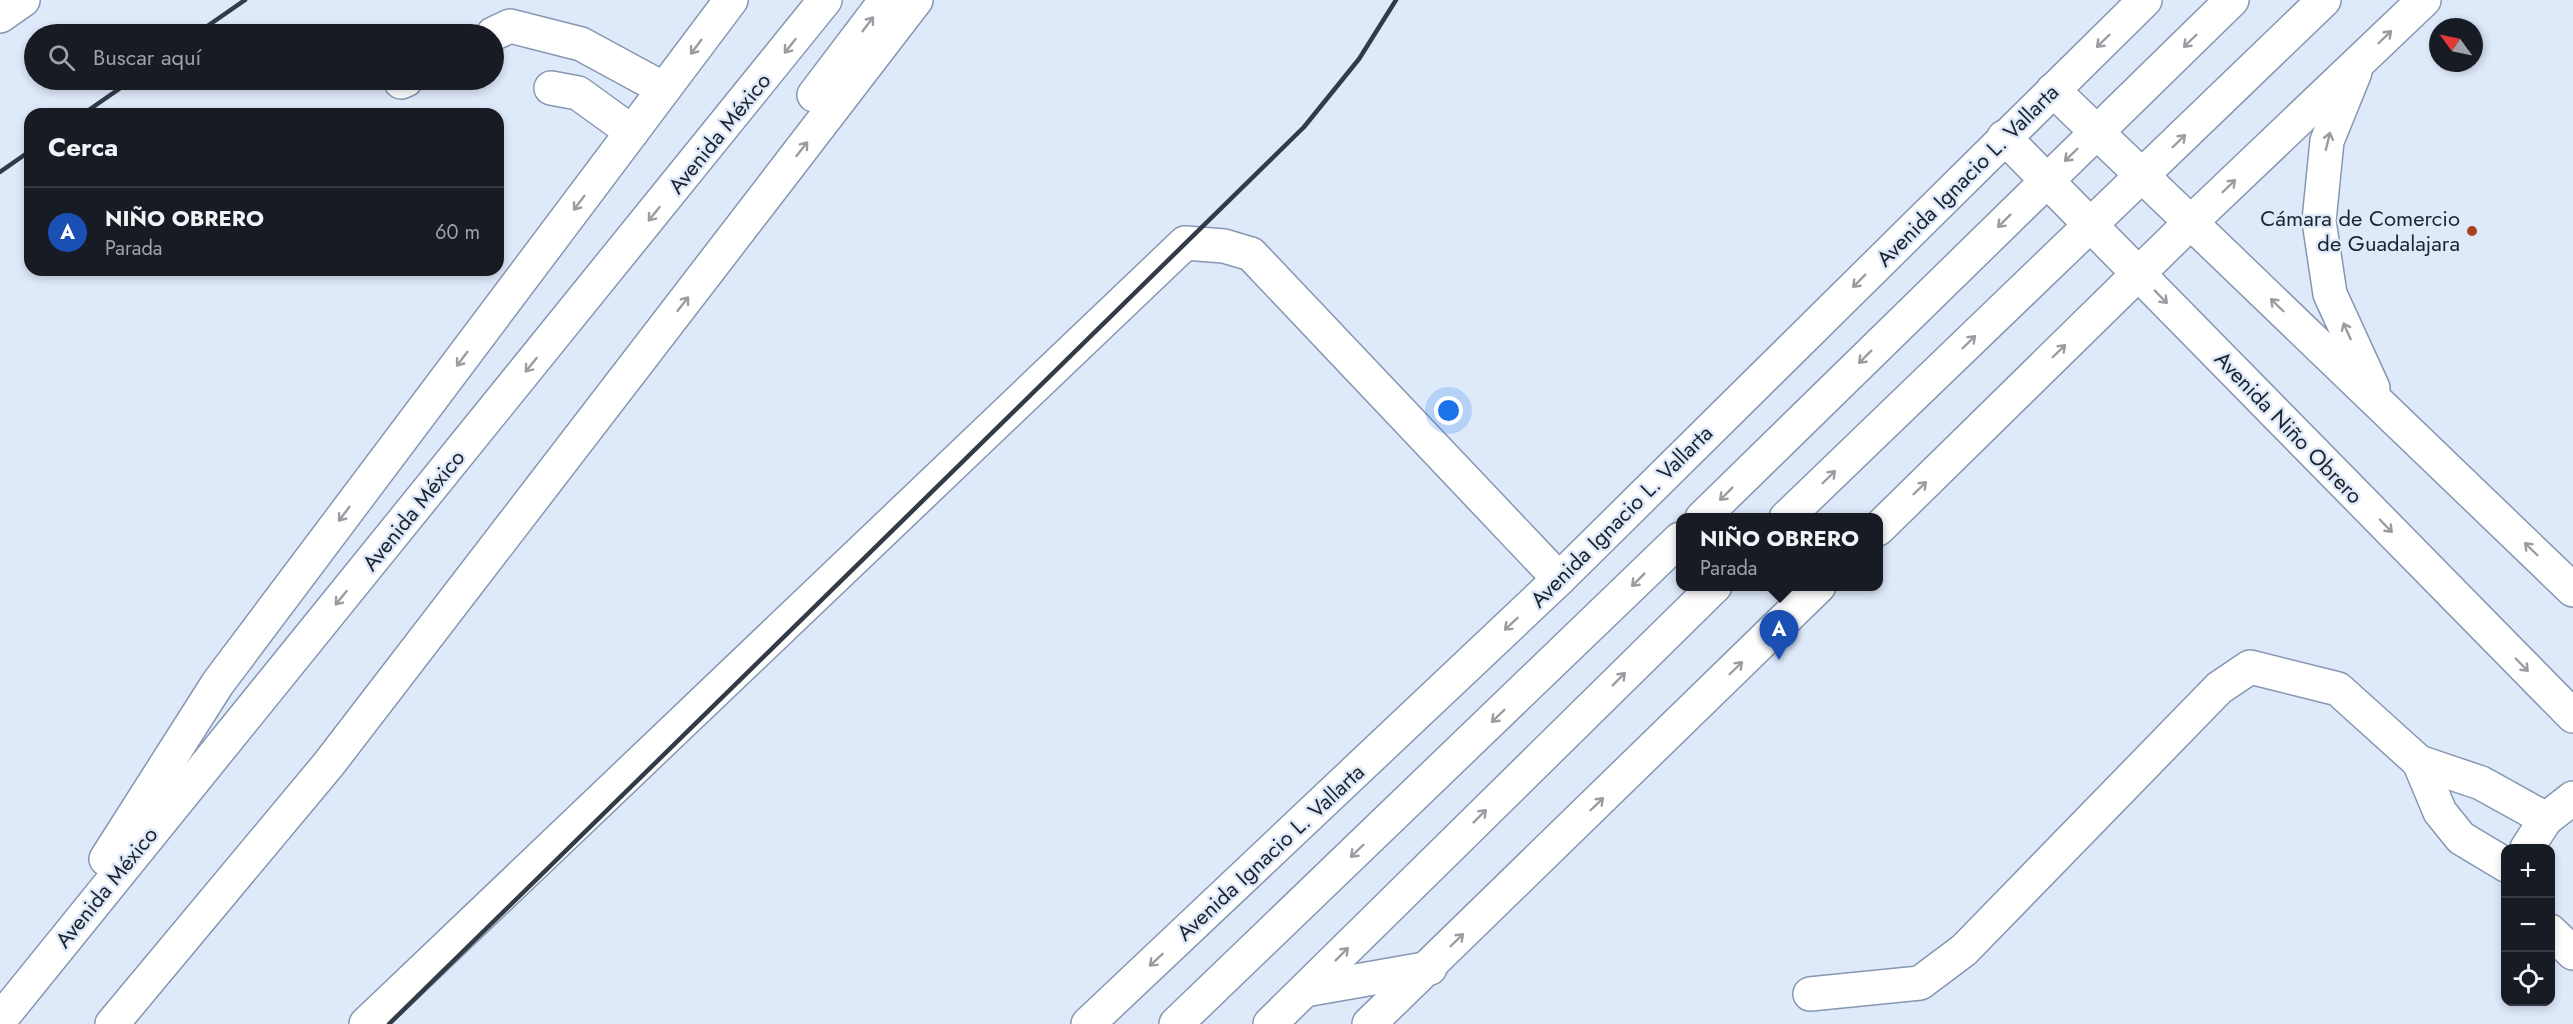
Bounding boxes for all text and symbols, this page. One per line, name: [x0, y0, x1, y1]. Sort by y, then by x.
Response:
one-way arrow: [862, 16, 875, 32]
north arrow: [2429, 18, 2483, 72]
search box: [24, 24, 504, 90]
one-way arrow: [2378, 30, 2393, 44]
one-way arrow: [2095, 33, 2110, 48]
one-way arrow: [2183, 33, 2198, 48]
one-way arrow: [690, 38, 702, 54]
one-way arrow: [783, 38, 796, 54]
icon: search: [45, 41, 78, 74]
text: Buscar aquí: [93, 41, 201, 73]
street label: Avenida México: [660, 66, 778, 200]
street label: Avenida Ignacio L. Vallarta: [1868, 76, 2066, 274]
text: Cerca: [48, 128, 118, 166]
one-way arrow: [2323, 132, 2335, 151]
one-way arrow: [2171, 134, 2186, 148]
one-way arrow: [795, 141, 808, 157]
one-way arrow: [2064, 148, 2079, 163]
one-way arrow: [2221, 179, 2236, 193]
one-way arrow: [572, 194, 585, 210]
text: NIÑO OBRERO: [105, 202, 264, 234]
place label: Cámara de Comercio de Guadalajara: [2260, 202, 2460, 259]
one-way arrow: [647, 206, 660, 222]
one-way arrow: [1997, 213, 2012, 228]
text: A: [60, 218, 75, 247]
text: 60 m: [435, 218, 480, 247]
marker: Cámara de Comercio de Guadalajara: [2465, 224, 2479, 238]
text: Parada: [105, 234, 162, 263]
one-way arrow: [1852, 274, 1867, 288]
one-way arrow: [2154, 289, 2168, 304]
one-way arrow: [676, 296, 689, 312]
one-way arrow: [2270, 297, 2285, 312]
one-way arrow: [2341, 323, 2352, 341]
one-way arrow: [1962, 335, 1977, 349]
street label: Avenida Niño Obrero: [2207, 343, 2371, 511]
one-way arrow: [2052, 344, 2067, 359]
one-way arrow: [455, 350, 468, 366]
one-way arrow: [1858, 350, 1873, 365]
one-way arrow: [524, 357, 537, 373]
your location: [1434, 396, 1463, 425]
street label: Avenida Ignacio L. Vallarta: [1522, 417, 1720, 615]
street label: Avenida México: [354, 443, 472, 577]
one-way arrow: [1821, 470, 1836, 484]
one-way arrow: [1912, 480, 1927, 495]
one-way arrow: [1719, 487, 1734, 501]
one-way arrow: [338, 506, 351, 522]
popup: [1676, 513, 1883, 591]
one-way arrow: [2379, 518, 2393, 533]
text: NIÑO OBRERO: [1700, 522, 1859, 554]
one-way arrow: [2523, 542, 2538, 556]
text: Parada: [1700, 554, 1757, 583]
one-way arrow: [1631, 573, 1646, 588]
one-way arrow: [335, 590, 348, 606]
pin: A: [1760, 610, 1798, 660]
one-way arrow: [1503, 617, 1518, 631]
one-way arrow: [2515, 657, 2530, 672]
one-way arrow: [1729, 660, 1744, 675]
one-way arrow: [1611, 672, 1626, 687]
one-way arrow: [1491, 709, 1506, 723]
street label: Avenida Ignacio L. Vallarta: [1169, 756, 1371, 948]
one-way arrow: [1589, 797, 1604, 811]
one-way arrow: [1473, 809, 1488, 824]
street label: Avenida México: [47, 820, 165, 954]
one-way arrow: [1350, 843, 1365, 857]
map controls: [2501, 844, 2555, 1006]
button: +: [2501, 844, 2555, 898]
button: −: [2501, 898, 2555, 952]
one-way arrow: [1450, 933, 1465, 948]
one-way arrow: [1335, 946, 1349, 961]
button: locate: [2501, 952, 2555, 1006]
one-way arrow: [1148, 953, 1163, 967]

